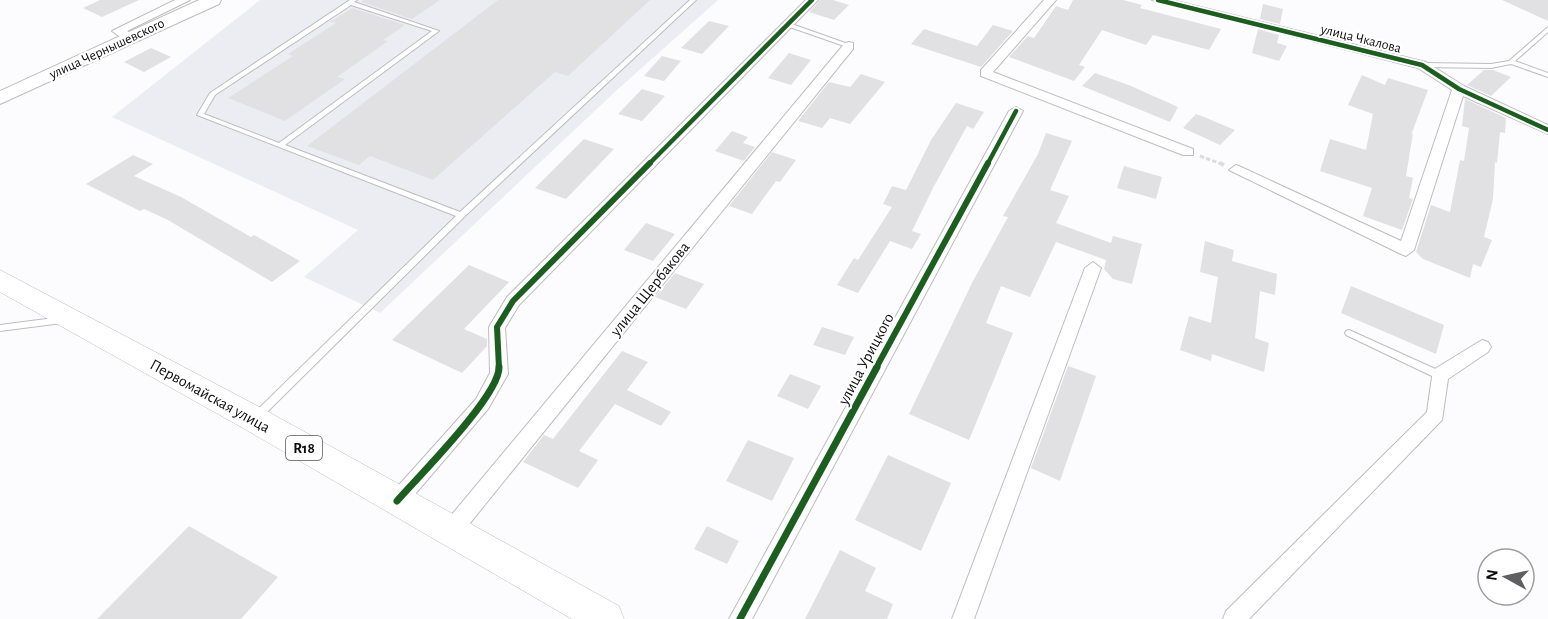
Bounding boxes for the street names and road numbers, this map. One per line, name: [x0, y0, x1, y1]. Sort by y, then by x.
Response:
street label: улица Чернышевского: [46, 16, 167, 82]
street label: улица Чкалова: [1318, 22, 1403, 56]
street label: улица Щербакова: [607, 239, 693, 340]
street label: улица Урицкого: [835, 310, 898, 409]
street label: Первомайская улица: [147, 356, 273, 437]
road number: R18: [286, 436, 322, 460]

